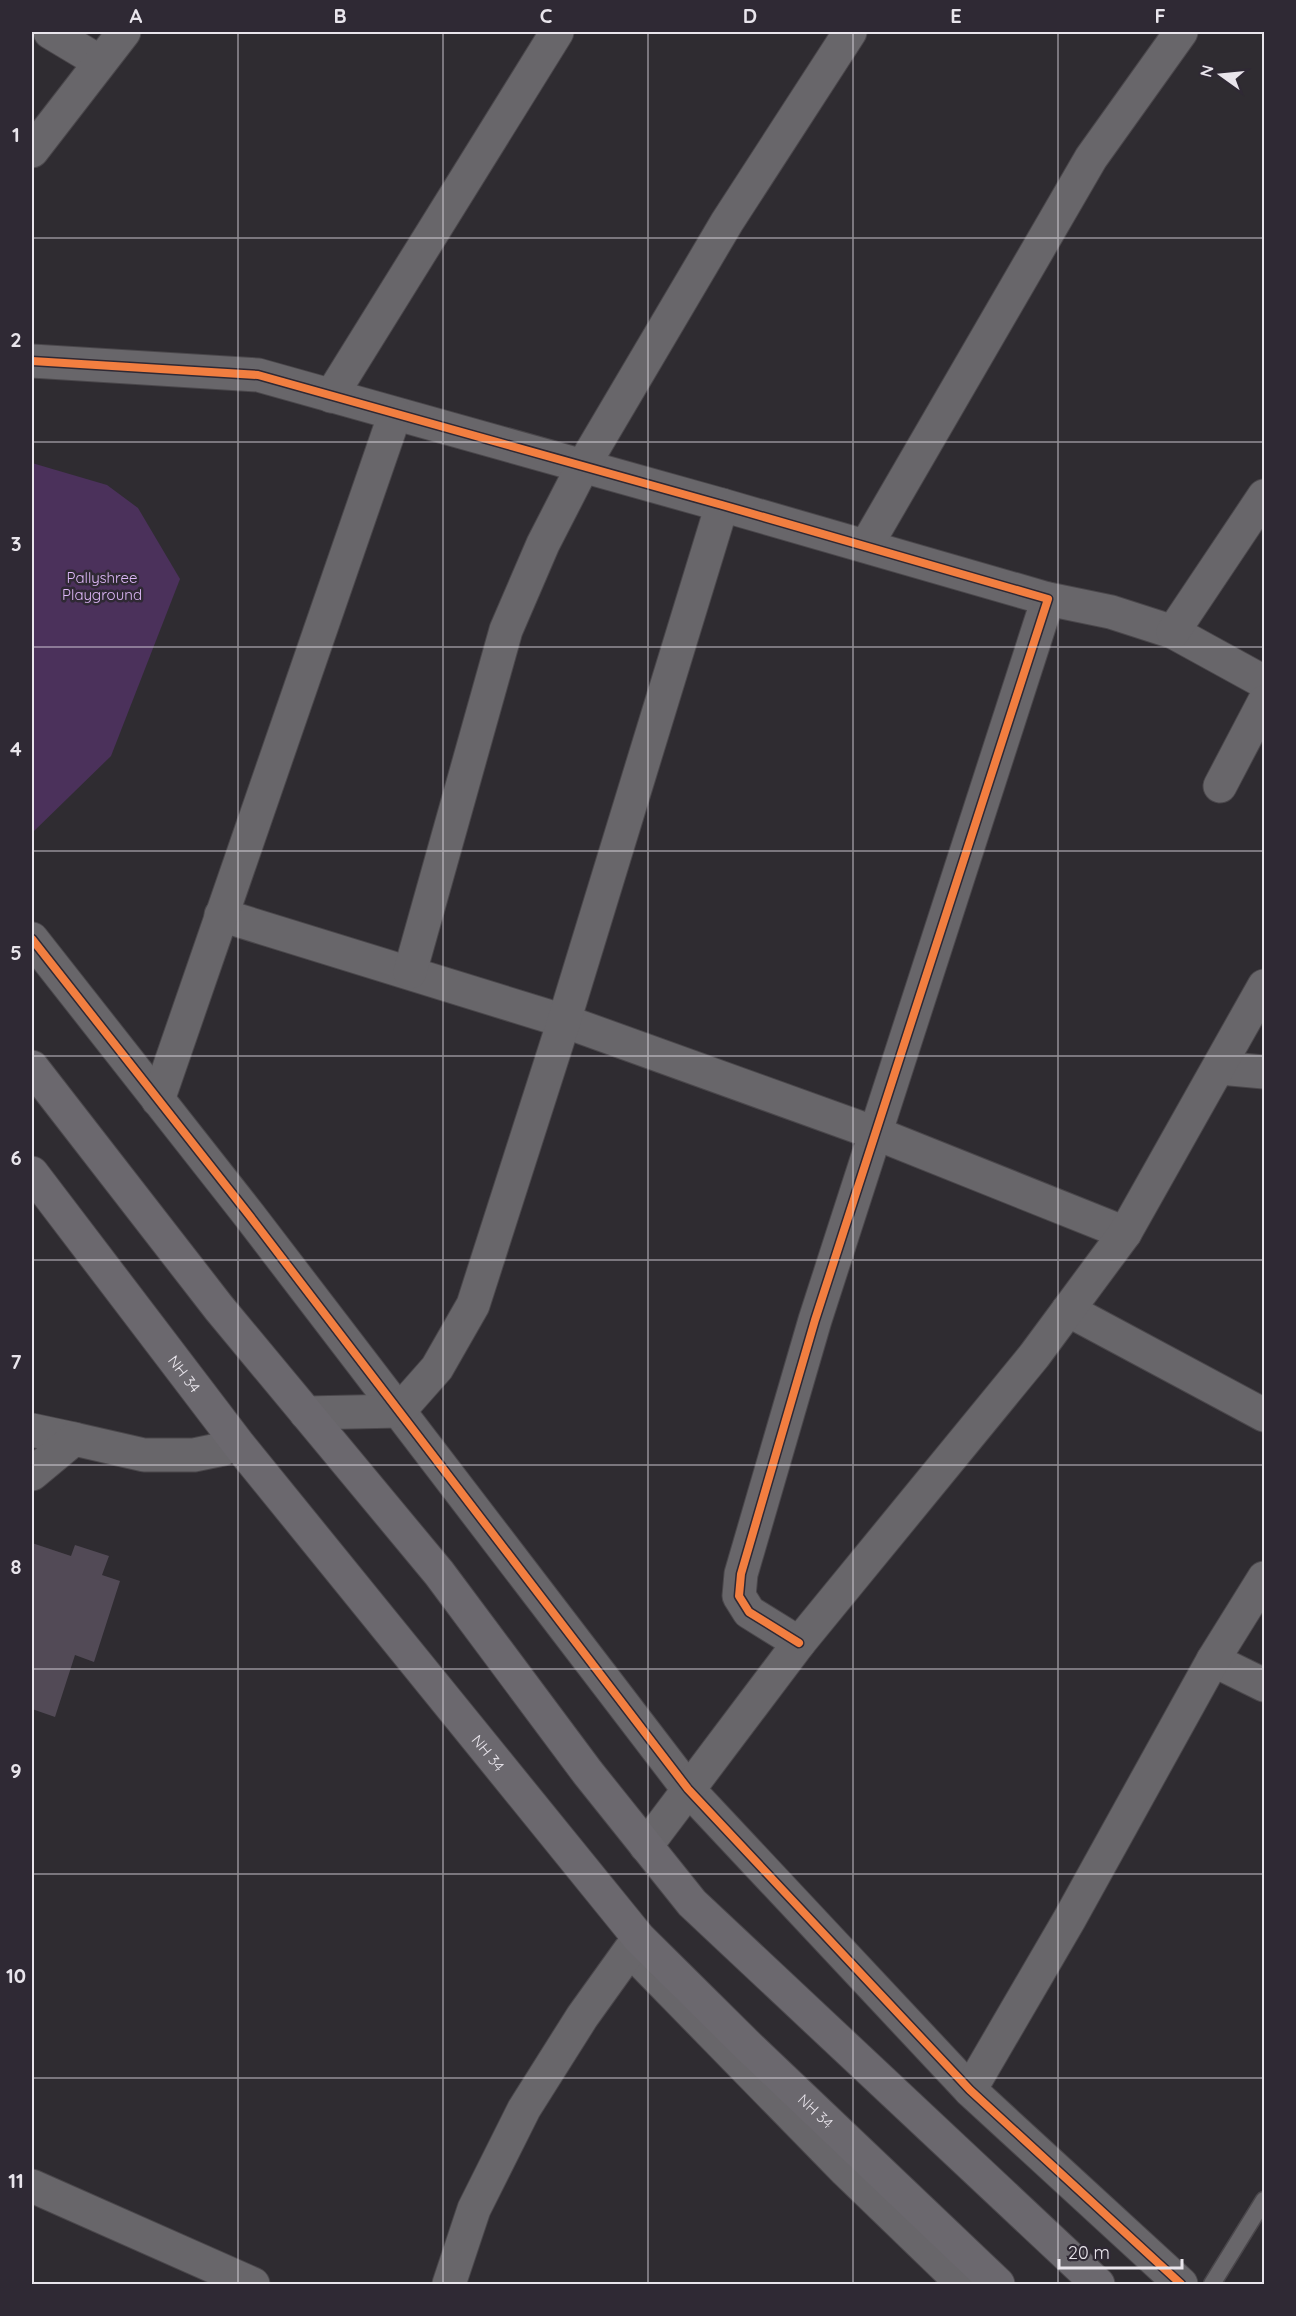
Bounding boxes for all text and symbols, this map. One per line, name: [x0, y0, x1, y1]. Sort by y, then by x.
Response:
text: A: [130, 3, 143, 28]
text: B: [333, 3, 347, 28]
text: C: [540, 3, 553, 28]
text: D: [743, 3, 757, 28]
text: E: [950, 3, 962, 28]
text: F: [1154, 3, 1166, 28]
north arrow: [1191, 45, 1251, 105]
text: N: [1195, 63, 1218, 79]
text: 1: [12, 122, 20, 147]
text: 2: [10, 327, 22, 352]
text: 3: [11, 531, 21, 556]
park label: Pallyshree Playground: [62, 568, 142, 604]
text: 4: [10, 736, 22, 761]
text: 5: [10, 940, 22, 965]
text: 6: [10, 1145, 22, 1170]
text: 7: [11, 1349, 22, 1374]
street label: NH 34: [164, 1351, 205, 1396]
text: 8: [11, 1554, 22, 1579]
street label: NH 34: [468, 1731, 509, 1775]
text: 9: [10, 1758, 22, 1783]
text: 10: [6, 1963, 26, 1988]
street label: NH 34: [794, 2089, 838, 2132]
text: 11: [8, 2168, 24, 2193]
scale bar: [1059, 2232, 1182, 2270]
text: 20 m: [1068, 2241, 1110, 2264]

